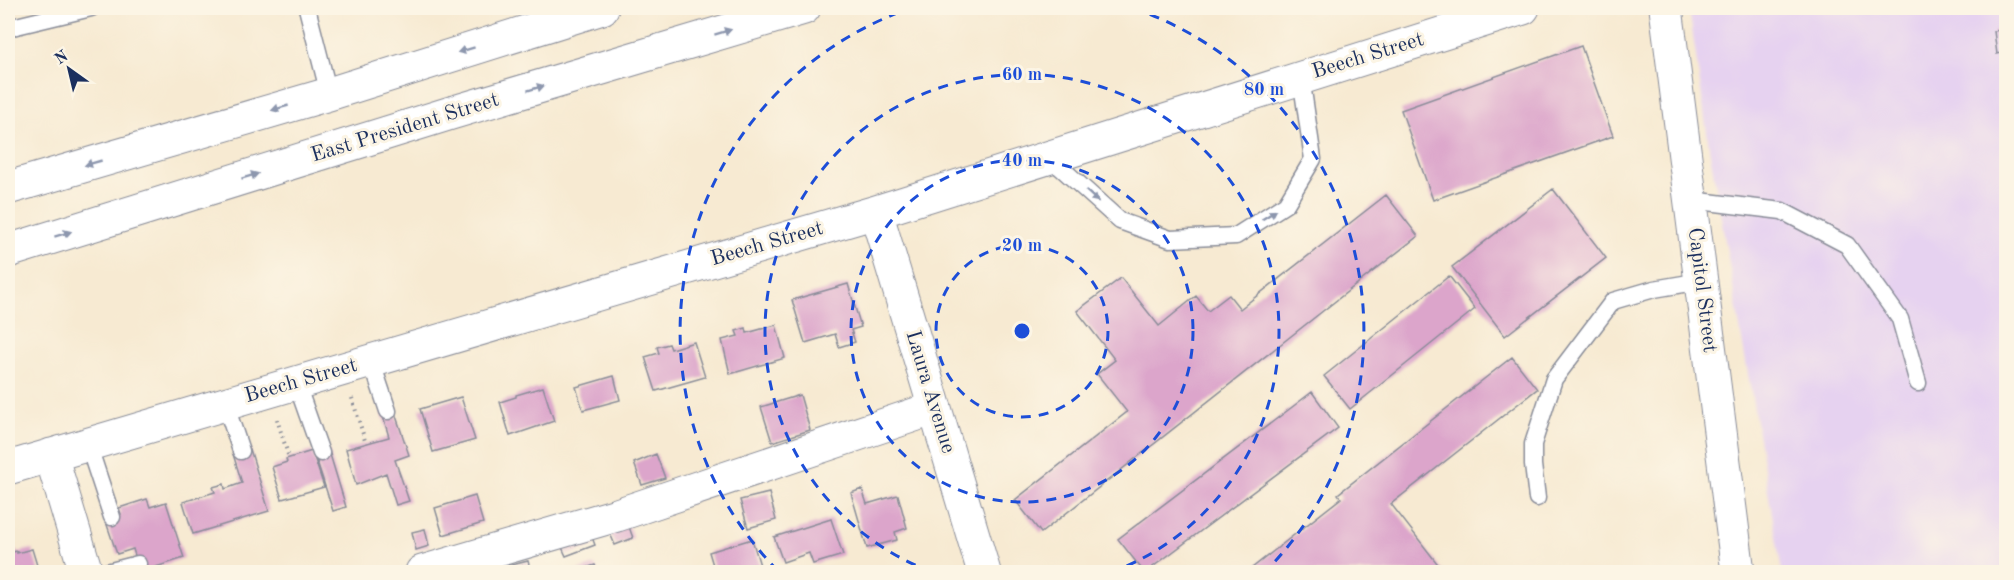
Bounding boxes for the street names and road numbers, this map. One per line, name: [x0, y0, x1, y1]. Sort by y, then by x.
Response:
street label: Beech Street: [1310, 29, 1426, 83]
street label: East President Street: [309, 89, 501, 167]
street label: Beech Street: [708, 218, 826, 270]
street label: Capitol Street: [1684, 226, 1720, 354]
street label: Laura Avenue: [901, 328, 959, 456]
street label: Beech Street: [242, 355, 360, 407]

